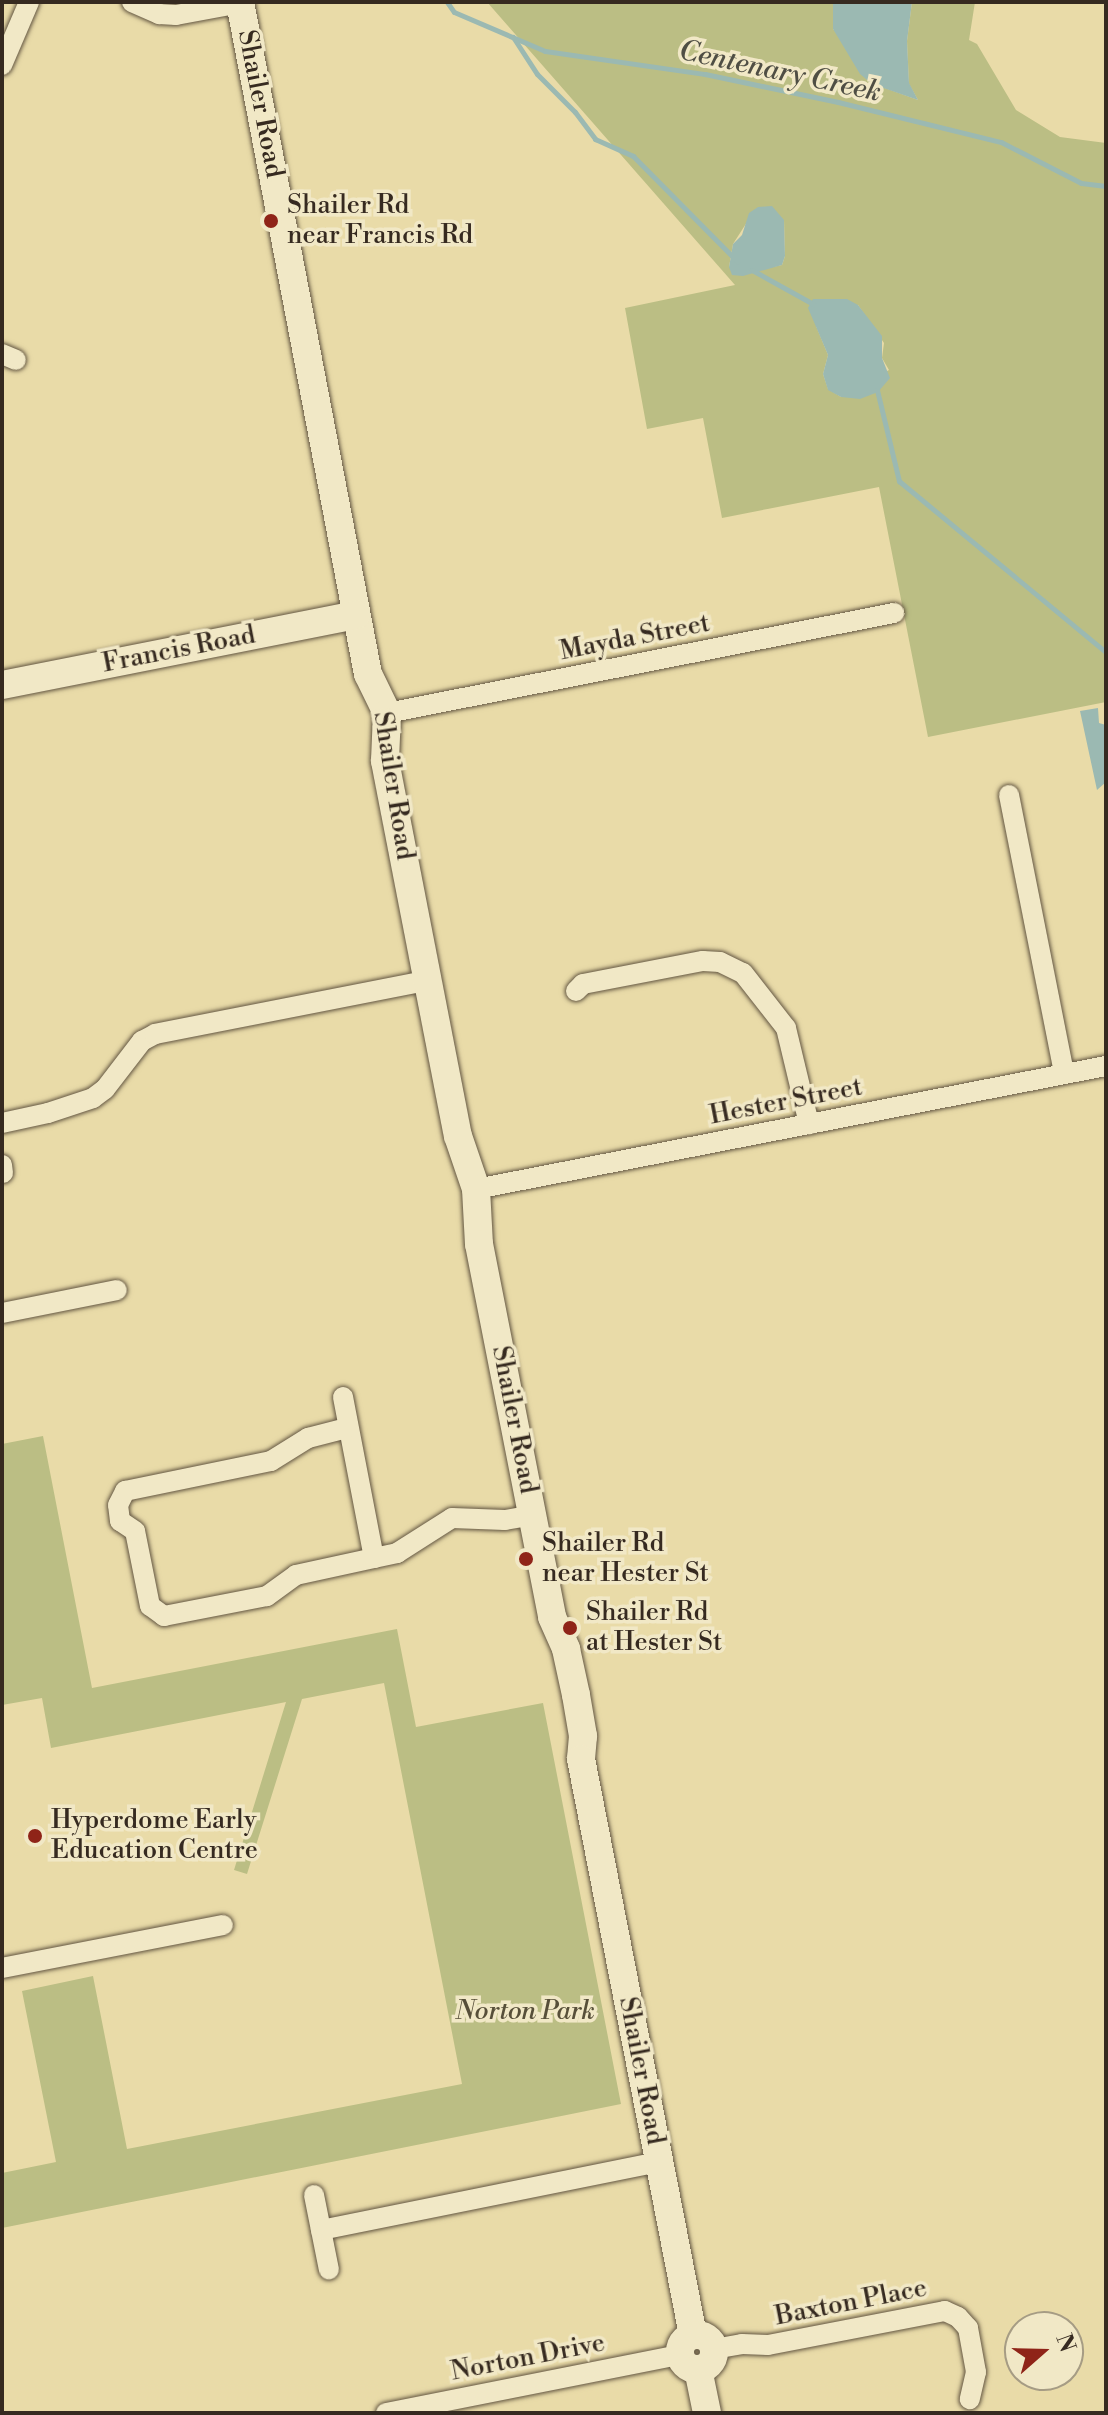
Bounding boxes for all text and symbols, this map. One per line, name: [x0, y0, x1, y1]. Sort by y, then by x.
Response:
street label: Shailer Road: [230, 27, 290, 181]
water label: Centenary Creek: [676, 34, 884, 110]
place label: Shailer Rd near Francis Rd: [287, 190, 473, 252]
marker: Shailer Rd near Francis Rd: [262, 212, 280, 230]
street label: Mayda Street: [557, 608, 713, 668]
street label: Francis Road: [100, 620, 258, 680]
street label: Shailer Road: [366, 710, 420, 862]
street label: Hester Street: [707, 1072, 865, 1132]
street label: Shailer Road: [484, 1343, 544, 1497]
place label: Shailer Rd near Hester St: [542, 1528, 709, 1590]
marker: Shailer Rd near Hester St: [517, 1550, 535, 1568]
place label: Shailer Rd at Hester St: [586, 1597, 722, 1658]
marker: Shailer Rd at Hester St: [561, 1619, 579, 1637]
place label: Hyperdome Early Education Centre: [51, 1805, 258, 1866]
marker: Hyperdome Early Education Centre: [26, 1827, 44, 1845]
street label: Shailer Road: [611, 1994, 671, 2148]
park label: Norton Park: [455, 1996, 595, 2028]
street label: Baxton Place: [773, 2273, 929, 2333]
north arrow: [1004, 2311, 1084, 2391]
street label: Norton Drive: [448, 2328, 608, 2388]
text: N: [1049, 2331, 1081, 2356]

